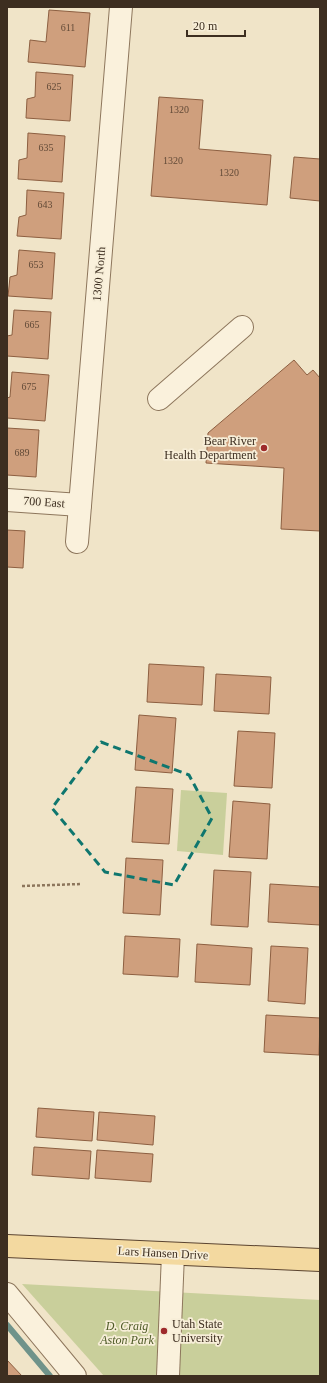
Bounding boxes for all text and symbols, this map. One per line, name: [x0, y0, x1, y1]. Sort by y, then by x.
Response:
scale bar: [187, 12, 245, 38]
text: 20 m: [193, 19, 218, 33]
house number: 611: [61, 22, 75, 33]
house number: 625: [47, 81, 62, 92]
house number: 1320: [169, 104, 189, 115]
house number: 635: [39, 142, 54, 153]
house number: 1320: [163, 155, 183, 166]
house number: 1320: [219, 167, 239, 178]
house number: 643: [38, 199, 53, 210]
street label: 1300 North: [90, 246, 108, 302]
house number: 653: [29, 259, 44, 270]
house number: 665: [25, 319, 40, 330]
house number: 675: [22, 381, 37, 392]
place label: Bear River Health Department: [164, 434, 257, 462]
marker: Bear River Health Department: [259, 443, 269, 453]
house number: 689: [15, 447, 30, 458]
street label: 700 East: [23, 494, 66, 510]
street label: Lars Hansen Drive: [117, 1244, 209, 1262]
place label: Utah State University: [172, 1317, 223, 1345]
park label: D. Craig Aston Park: [99, 1319, 154, 1347]
marker: Utah State University: [159, 1326, 169, 1336]

